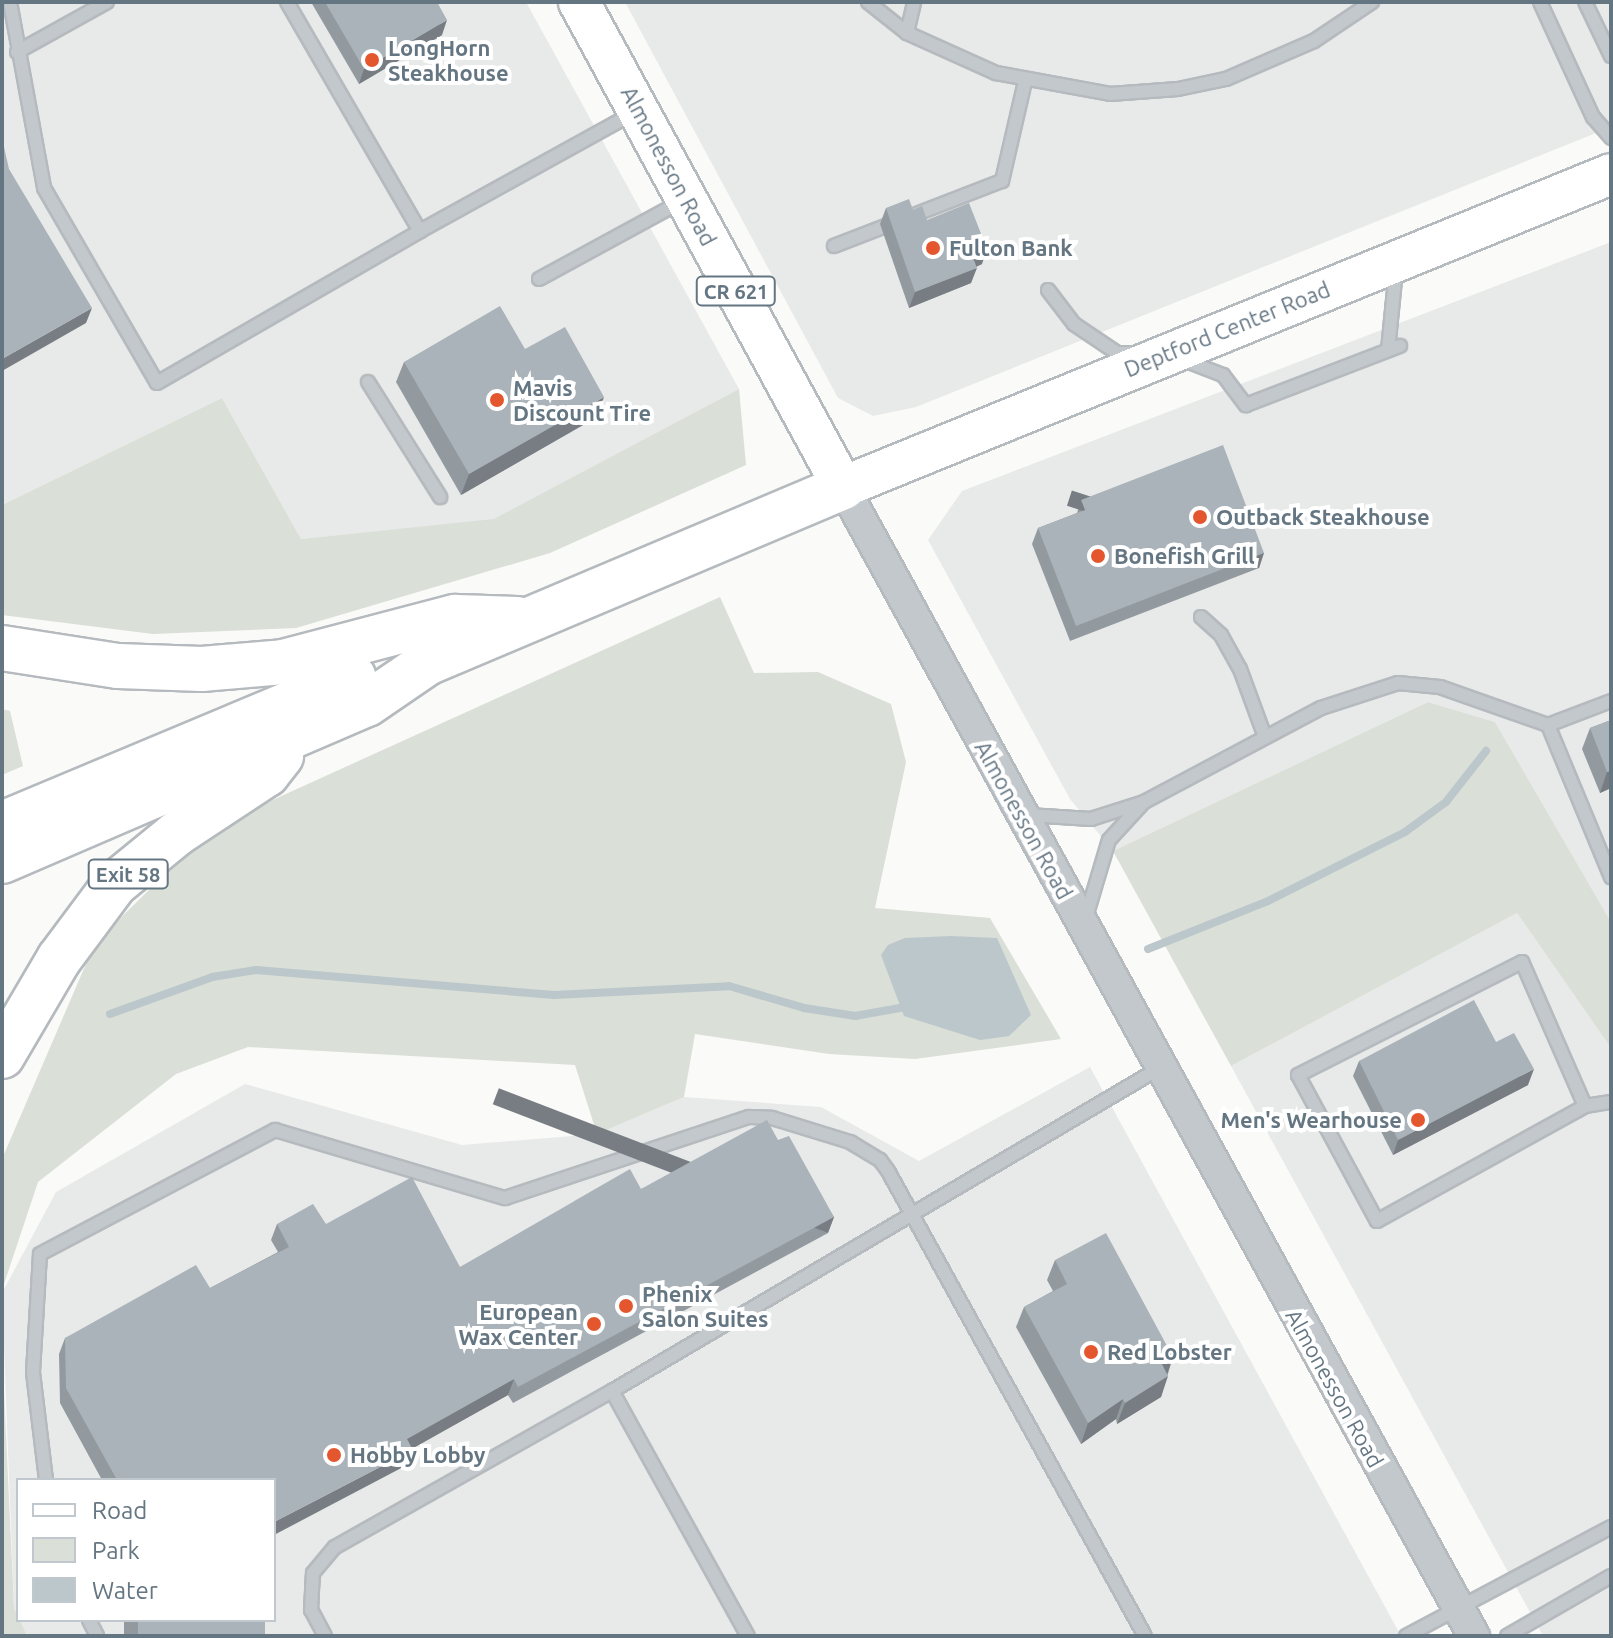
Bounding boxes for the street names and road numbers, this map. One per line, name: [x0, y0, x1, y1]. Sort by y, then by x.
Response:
street label: Almonesson Road: [616, 82, 722, 250]
road number: CR 621: [694, 275, 778, 307]
street label: Deptford Center Road: [1120, 276, 1334, 382]
street label: Almonesson Road: [970, 736, 1078, 904]
road number: Exit 58: [86, 858, 170, 890]
street label: Almonesson Road: [1281, 1304, 1389, 1472]

